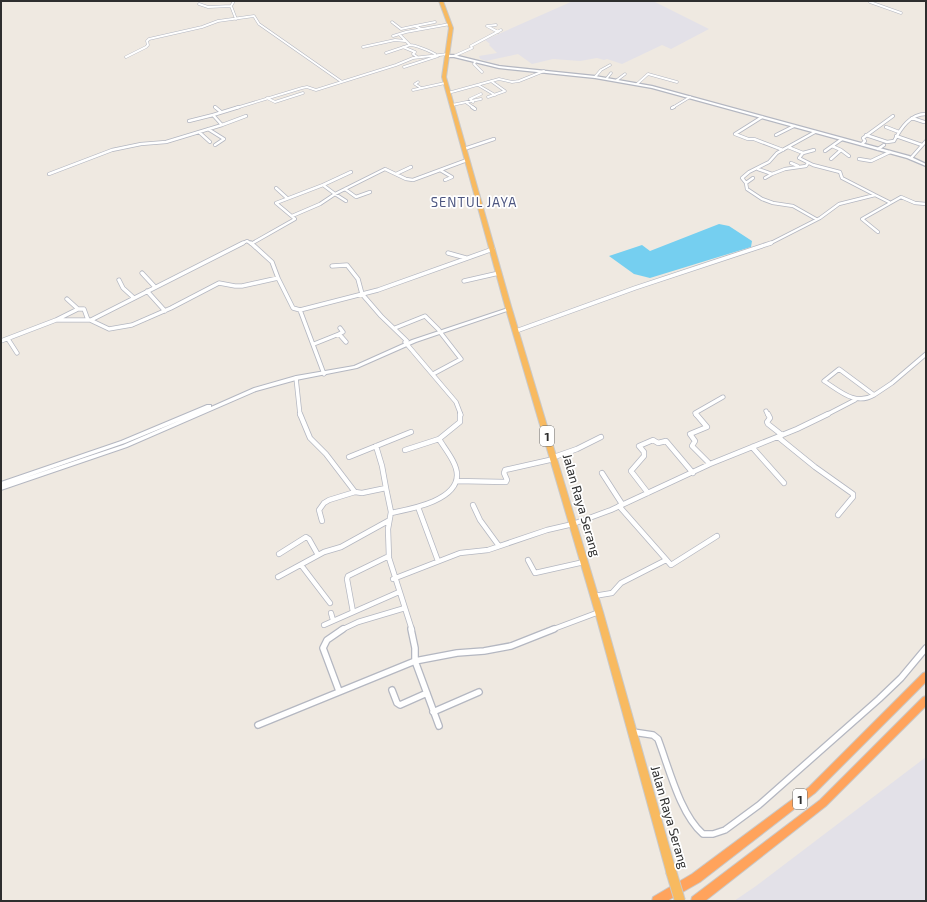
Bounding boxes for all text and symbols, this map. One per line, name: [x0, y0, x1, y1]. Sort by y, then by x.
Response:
district label: SENTUL JAYA: [431, 194, 517, 210]
road number: 1: [540, 426, 554, 446]
street label: Jalan Raya Serang: [560, 452, 604, 558]
street label: Jalan Raya Serang: [648, 764, 692, 870]
road number: 1: [793, 789, 807, 809]

